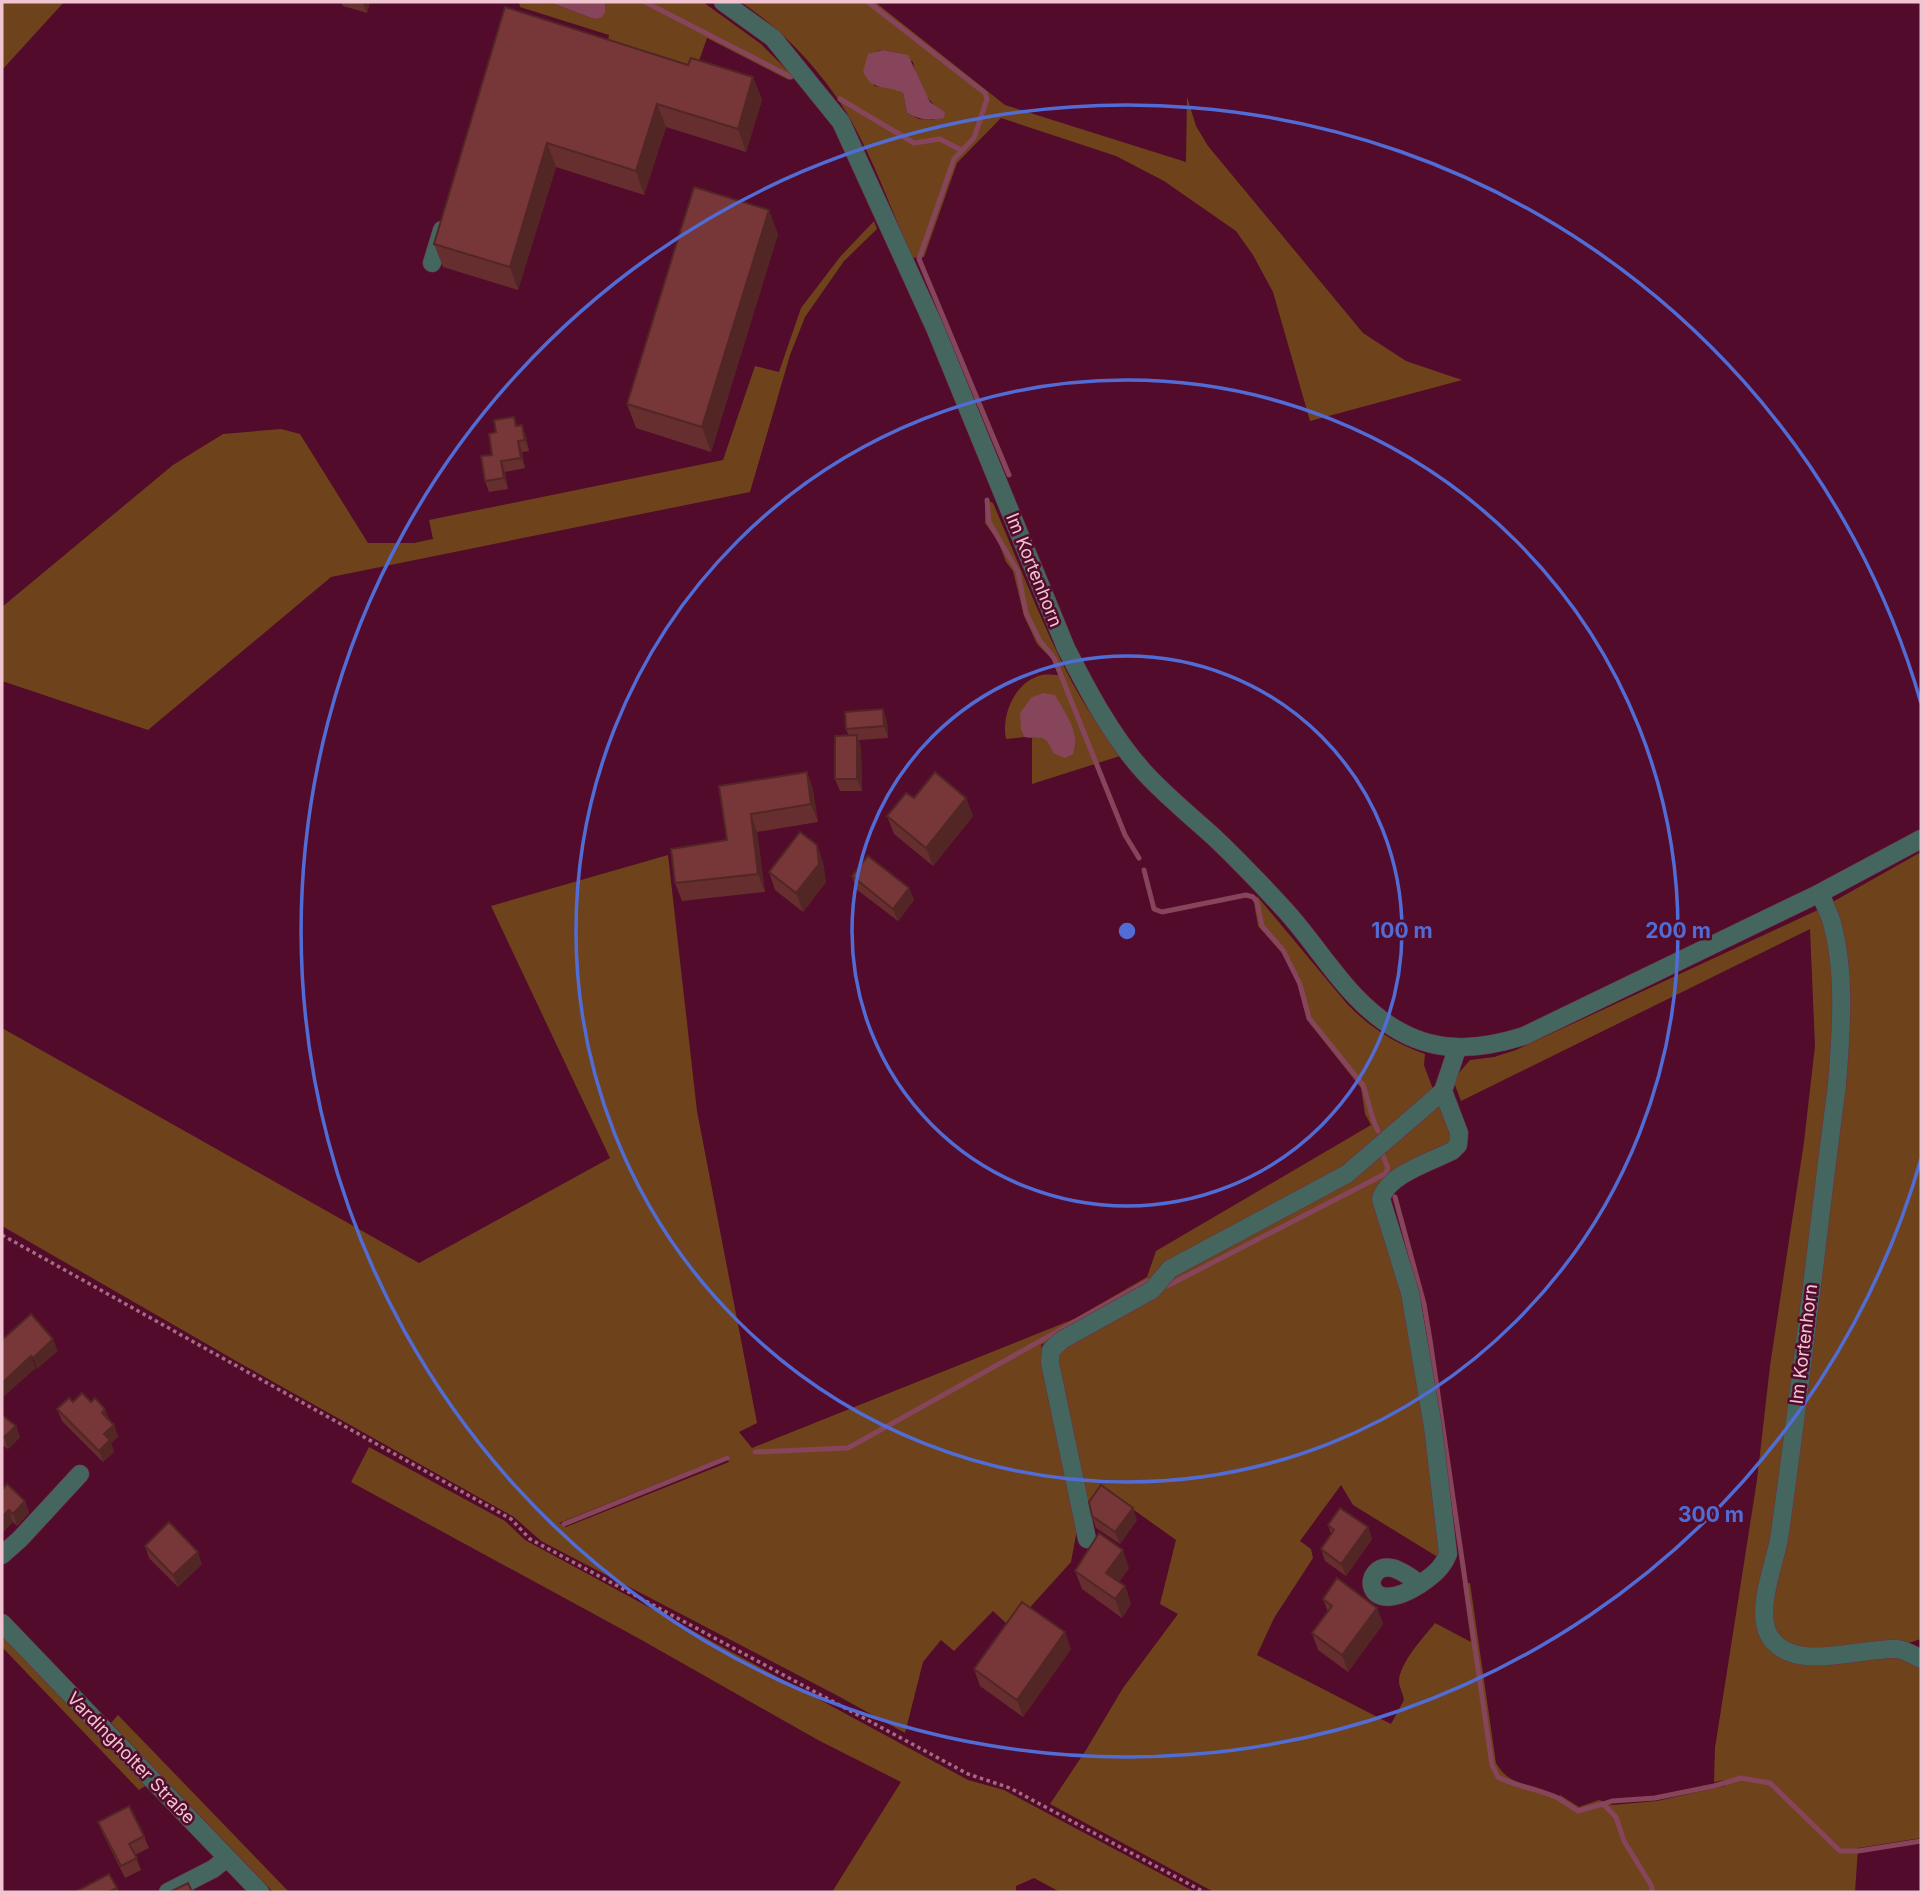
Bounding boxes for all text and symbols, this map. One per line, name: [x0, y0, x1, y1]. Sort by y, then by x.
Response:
street label: Im Kortenhorn: [1002, 510, 1067, 630]
text: 100 m: [1371, 918, 1433, 943]
text: 200 m: [1645, 918, 1711, 943]
centre of rings: [1115, 919, 1139, 943]
street label: Im Kortenhorn: [1786, 1283, 1821, 1405]
text: 300 m: [1678, 1502, 1744, 1527]
street label: Vardingholter Straße: [63, 1687, 200, 1828]

